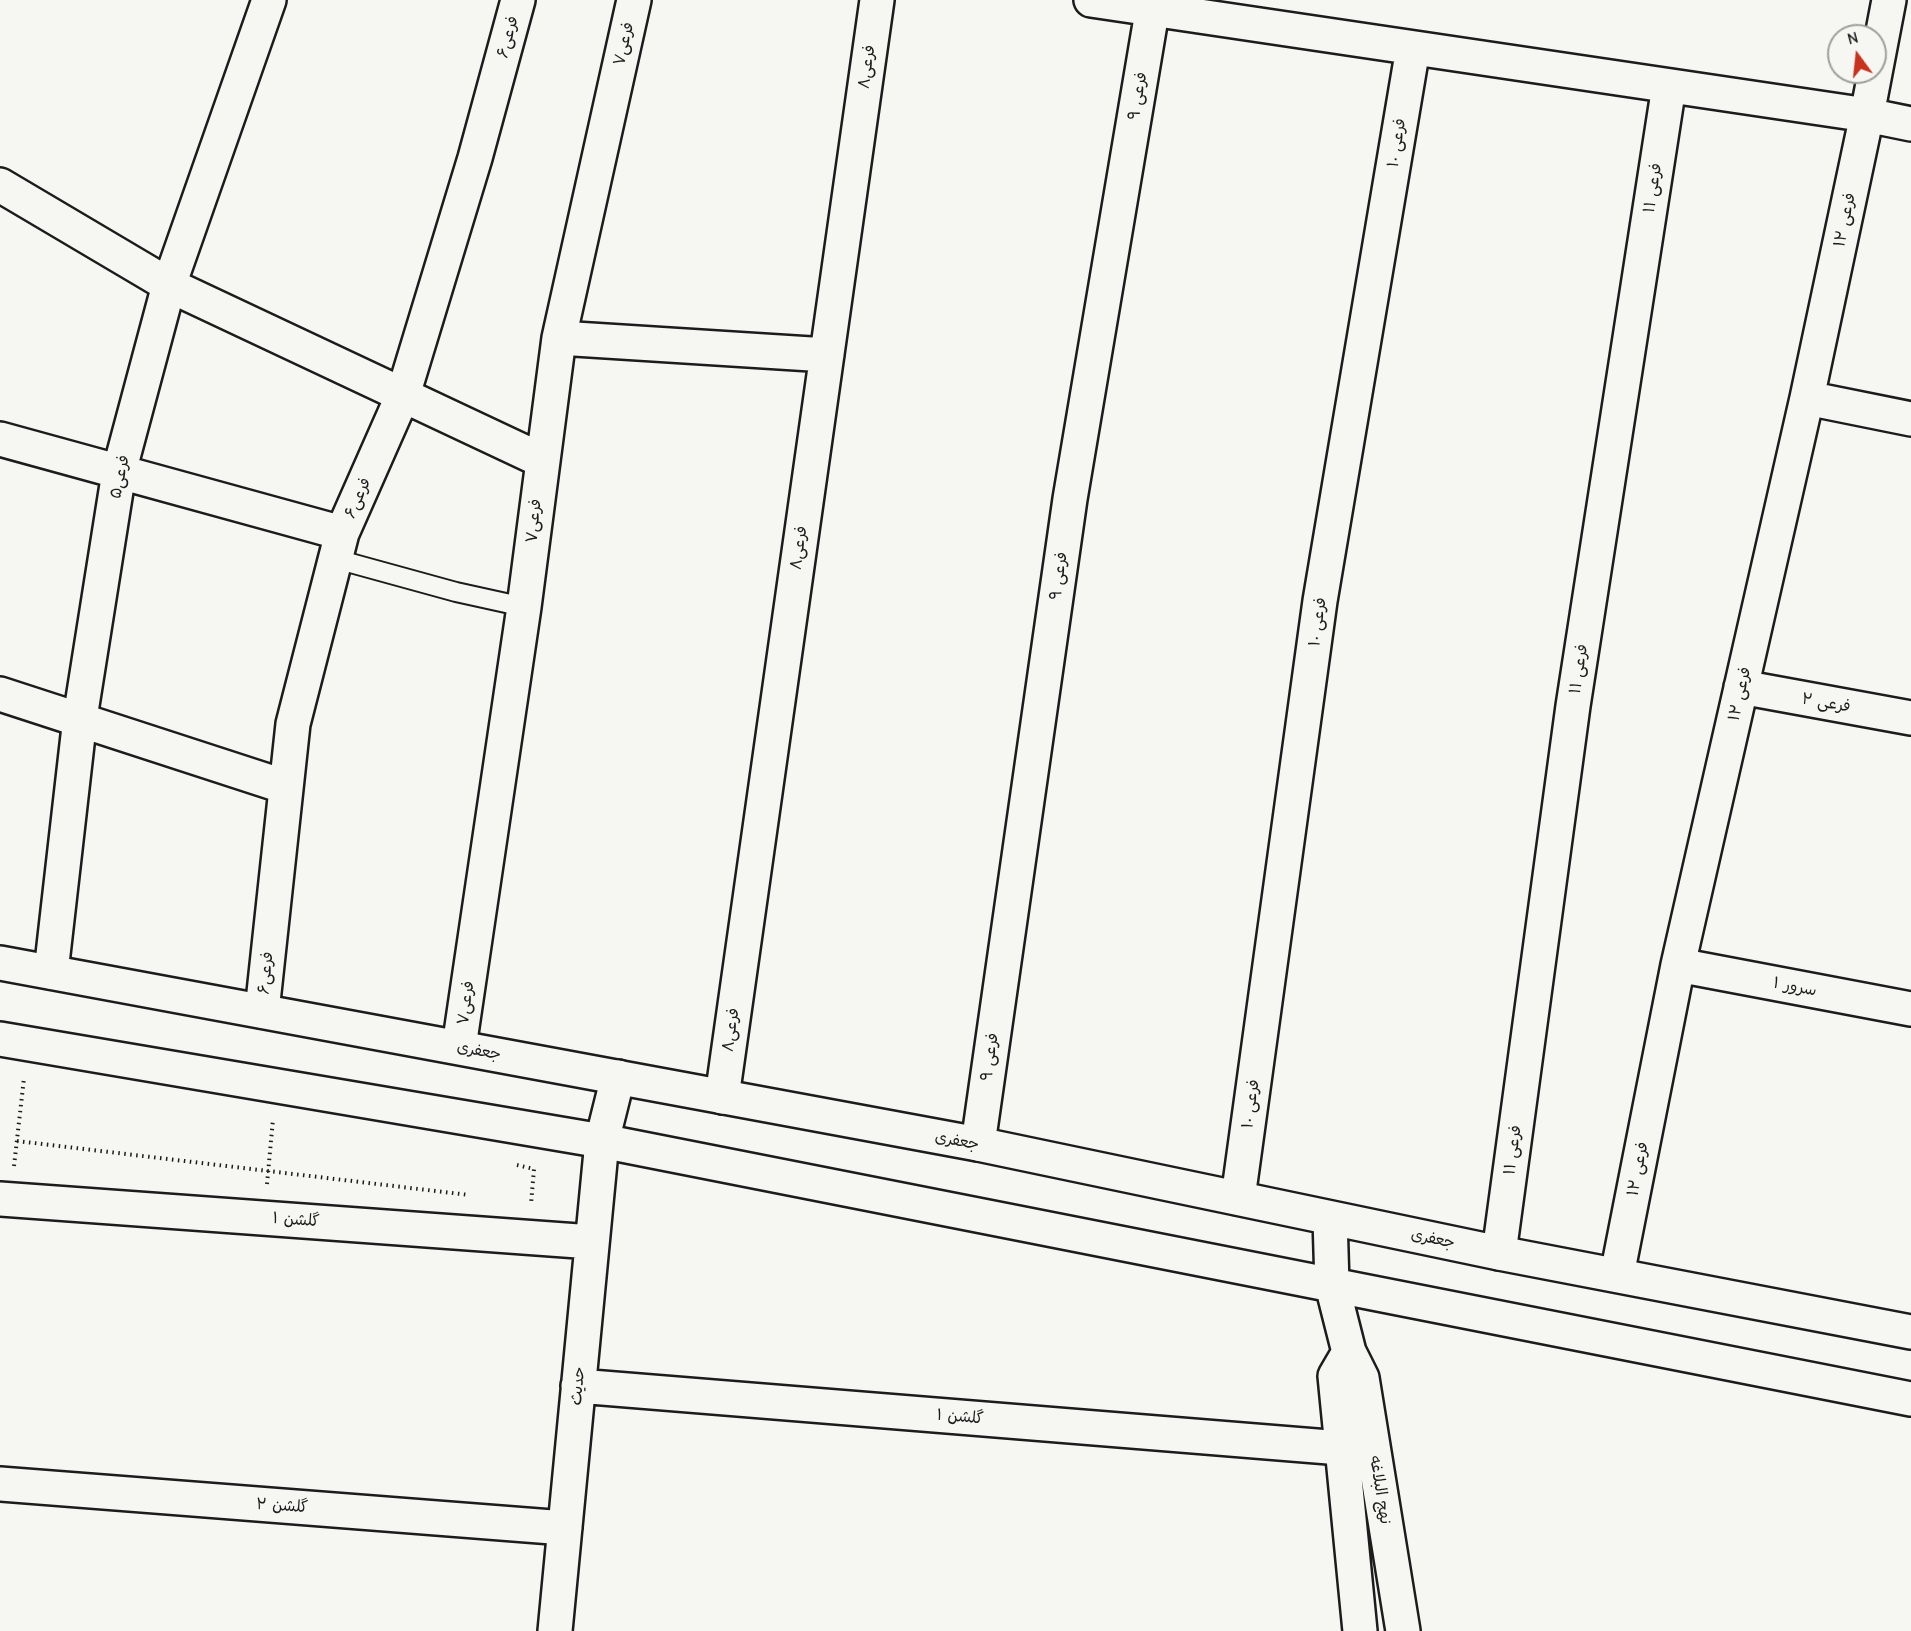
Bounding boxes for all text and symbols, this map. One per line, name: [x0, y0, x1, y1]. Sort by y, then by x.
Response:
street label: فرعی۶: [493, 14, 523, 60]
street label: فرعی۷: [610, 20, 638, 68]
north arrow: [1827, 24, 1887, 84]
text: N: [1845, 29, 1860, 49]
street label: فرعی۸: [854, 44, 880, 90]
street label: فرعی ۹: [1124, 70, 1152, 122]
street label: فرعی ۱۰: [1384, 117, 1410, 169]
street label: فرعی ۱۱: [1640, 162, 1666, 214]
street label: فرعی ۱۲: [1830, 191, 1860, 249]
street label: فرعی۵: [106, 453, 134, 501]
street label: فرعی۶: [341, 475, 375, 521]
street label: فرعی۷: [522, 498, 546, 544]
street label: فرعی۸: [786, 525, 812, 571]
street label: فرعی ۹: [1046, 551, 1072, 601]
street label: فرعی ۱۰: [1305, 596, 1331, 648]
street label: فرعی ۱۱: [1566, 643, 1592, 695]
street label: فرعی ۱۲: [1724, 665, 1756, 723]
street label: فرعی ۲: [1800, 689, 1852, 717]
street label: فرعی۶: [254, 951, 278, 995]
street label: سرور ۱: [1772, 973, 1818, 1001]
street label: فرعی۷: [453, 980, 479, 1026]
street label: فرعی۸: [718, 1007, 744, 1053]
street label: فرعی ۹: [977, 1032, 1003, 1082]
street label: جعفری: [455, 1037, 503, 1065]
street label: فرعی ۱۰: [1238, 1078, 1264, 1130]
street label: فرعی ۱۱: [1500, 1124, 1526, 1176]
street label: جعفری: [933, 1127, 981, 1155]
street label: فرعی ۱۲: [1623, 1140, 1653, 1198]
street label: گلشن ۱: [272, 1209, 320, 1231]
street label: جعفری: [1409, 1225, 1457, 1253]
street label: حدیث: [567, 1366, 589, 1406]
street label: گلشن ۱: [936, 1405, 984, 1429]
street label: نهج البلاغه: [1365, 1454, 1395, 1526]
street label: گلشن ۲: [255, 1495, 309, 1517]

